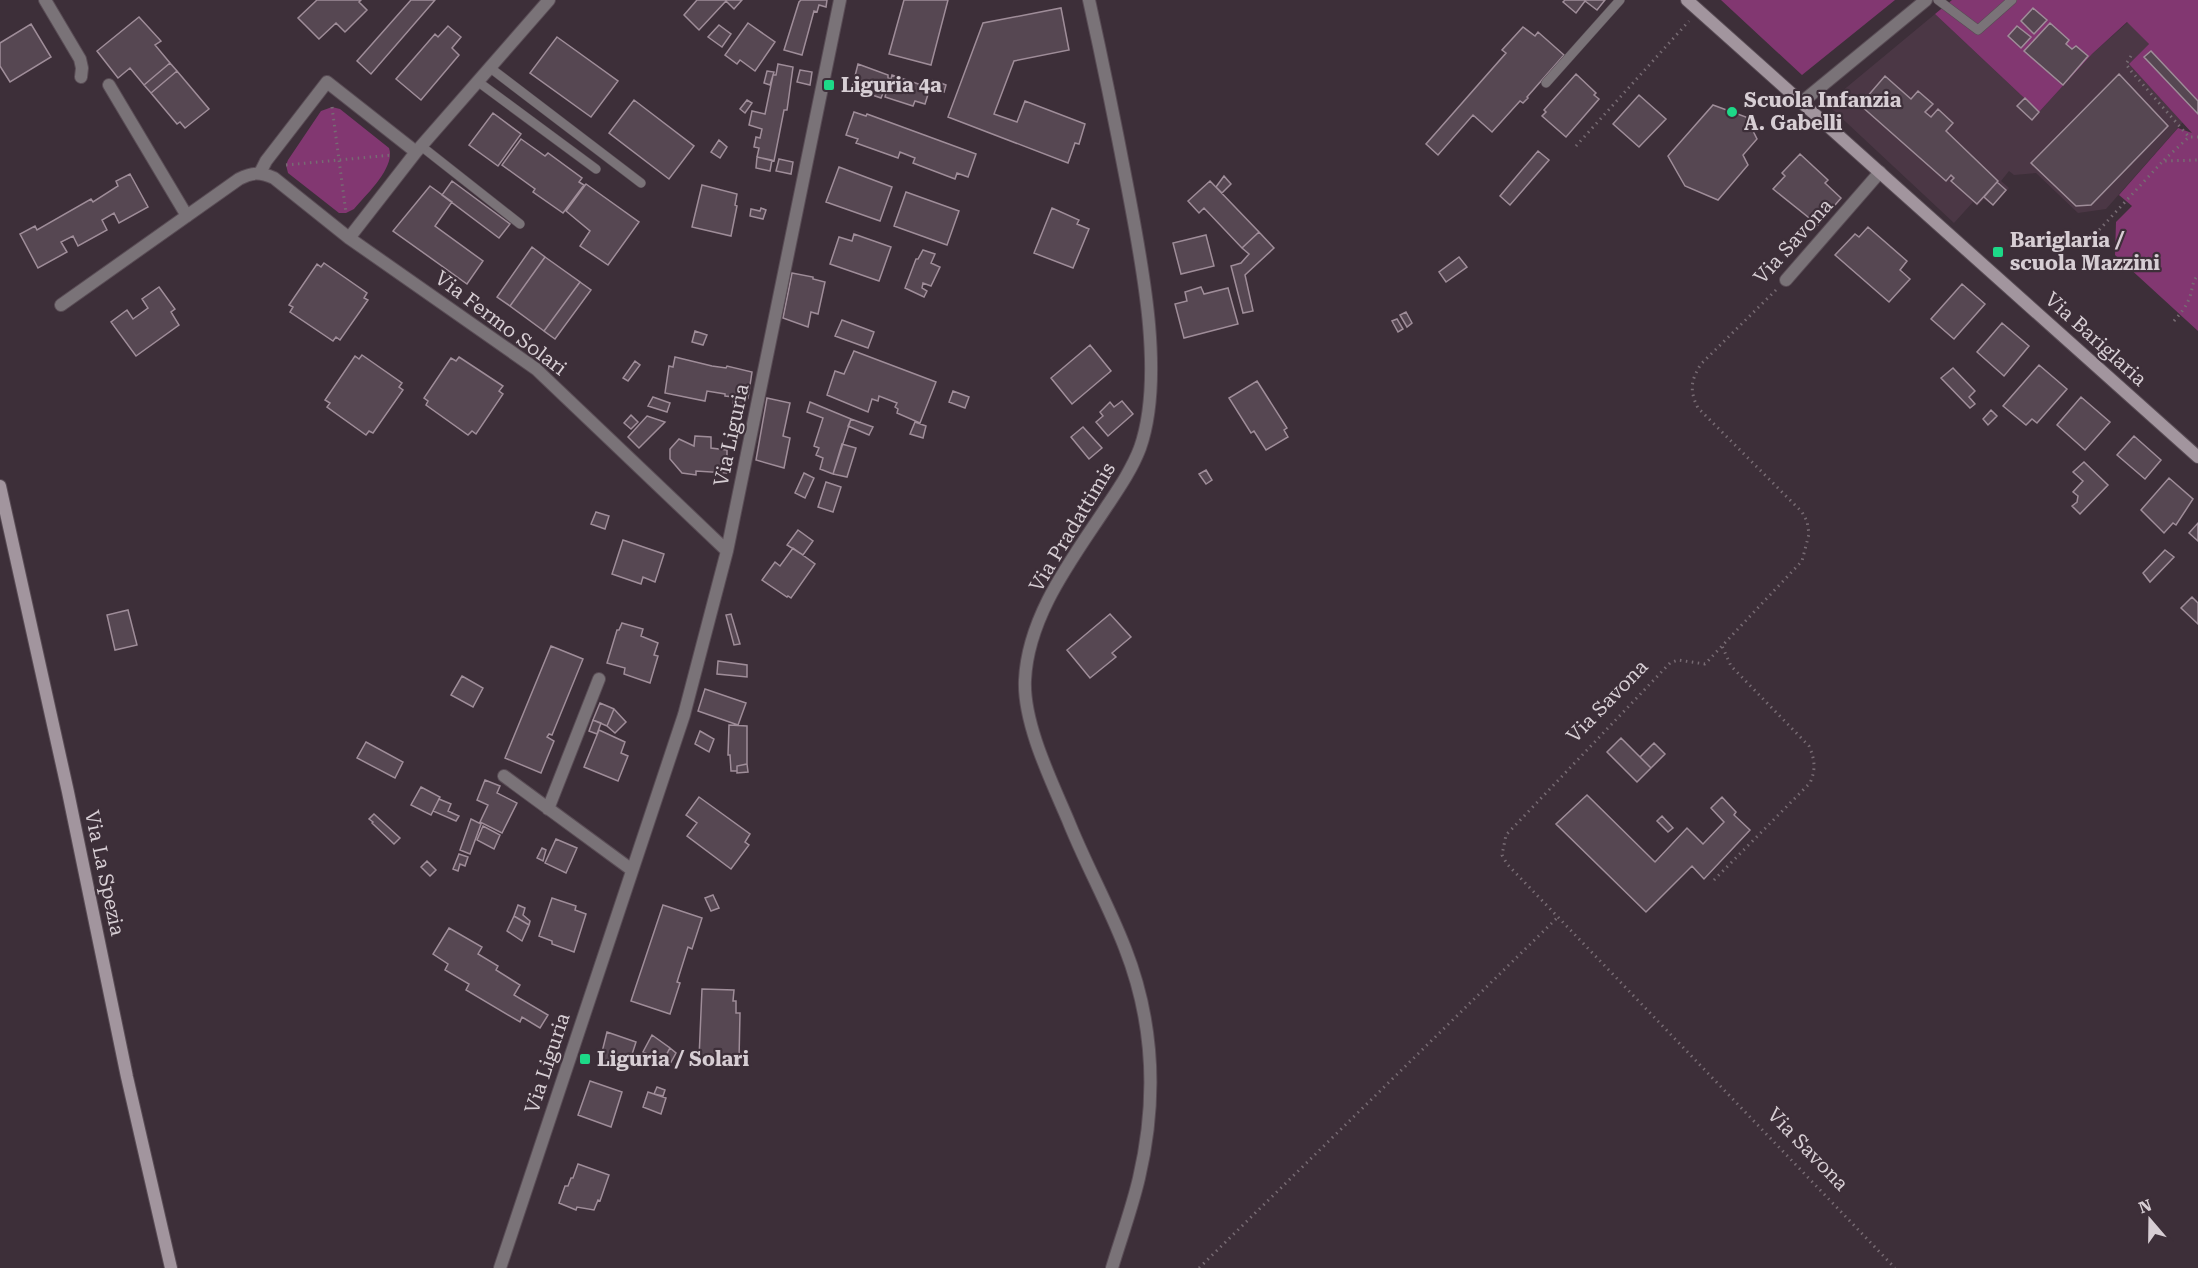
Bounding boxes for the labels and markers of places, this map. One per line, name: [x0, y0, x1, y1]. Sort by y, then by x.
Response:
place label: Liguria 4a: [841, 73, 942, 97]
marker: Liguria 4a: [822, 78, 836, 92]
place label: Scuola Infanzia A. Gabelli: [1744, 88, 1902, 135]
marker: Scuola Infanzia A. Gabelli: [1725, 105, 1739, 119]
place label: Bariglaria / scuola Mazzini: [2010, 228, 2160, 275]
marker: Bariglaria / scuola Mazzini: [1991, 245, 2005, 259]
place label: Liguria / Solari: [597, 1047, 749, 1071]
marker: Liguria / Solari: [578, 1052, 592, 1066]

